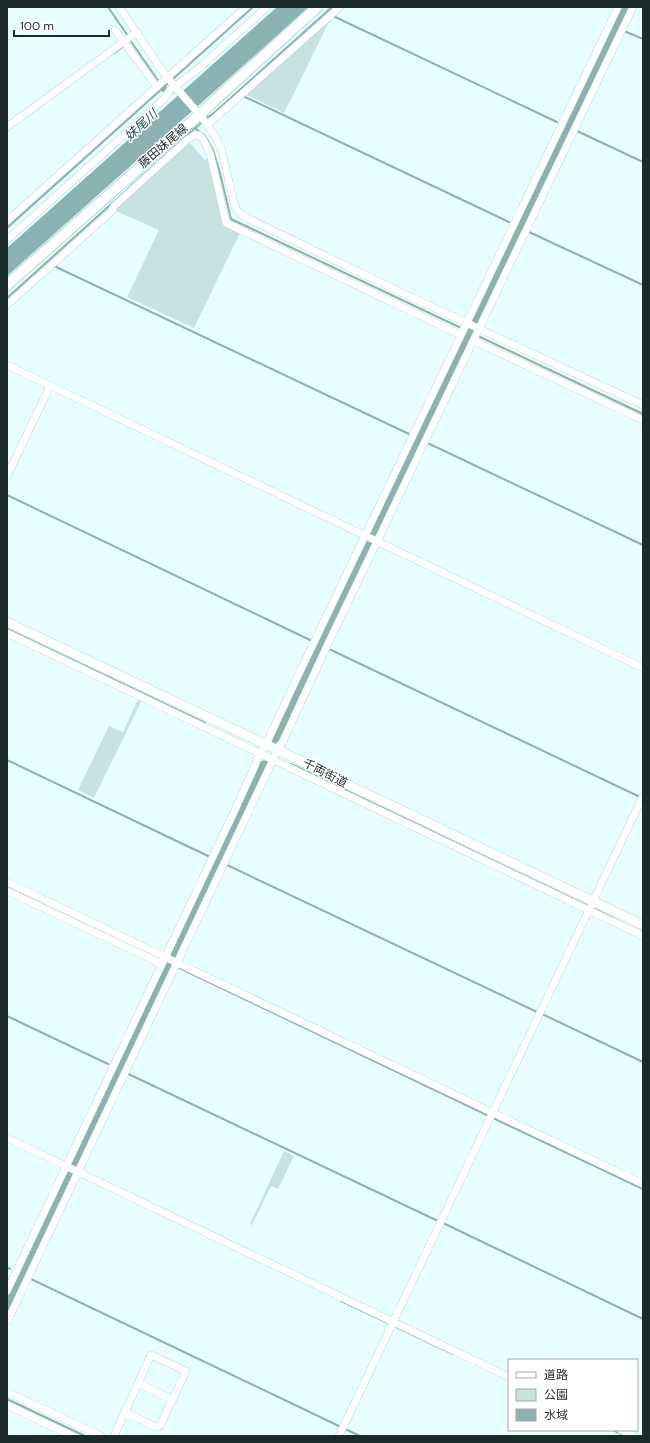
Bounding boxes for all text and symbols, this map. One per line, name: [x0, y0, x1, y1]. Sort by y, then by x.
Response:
scale bar: [14, 12, 109, 38]
text: 100 m: [20, 18, 54, 34]
water label: 妹尾川: [121, 104, 163, 144]
street label: 藤田妹尾線: [135, 120, 191, 172]
street label: 千両街道: [300, 755, 350, 791]
legend: [508, 1359, 638, 1431]
text: 道路: [544, 1367, 568, 1383]
text: 公園: [544, 1387, 568, 1403]
text: 水域: [544, 1407, 568, 1423]

